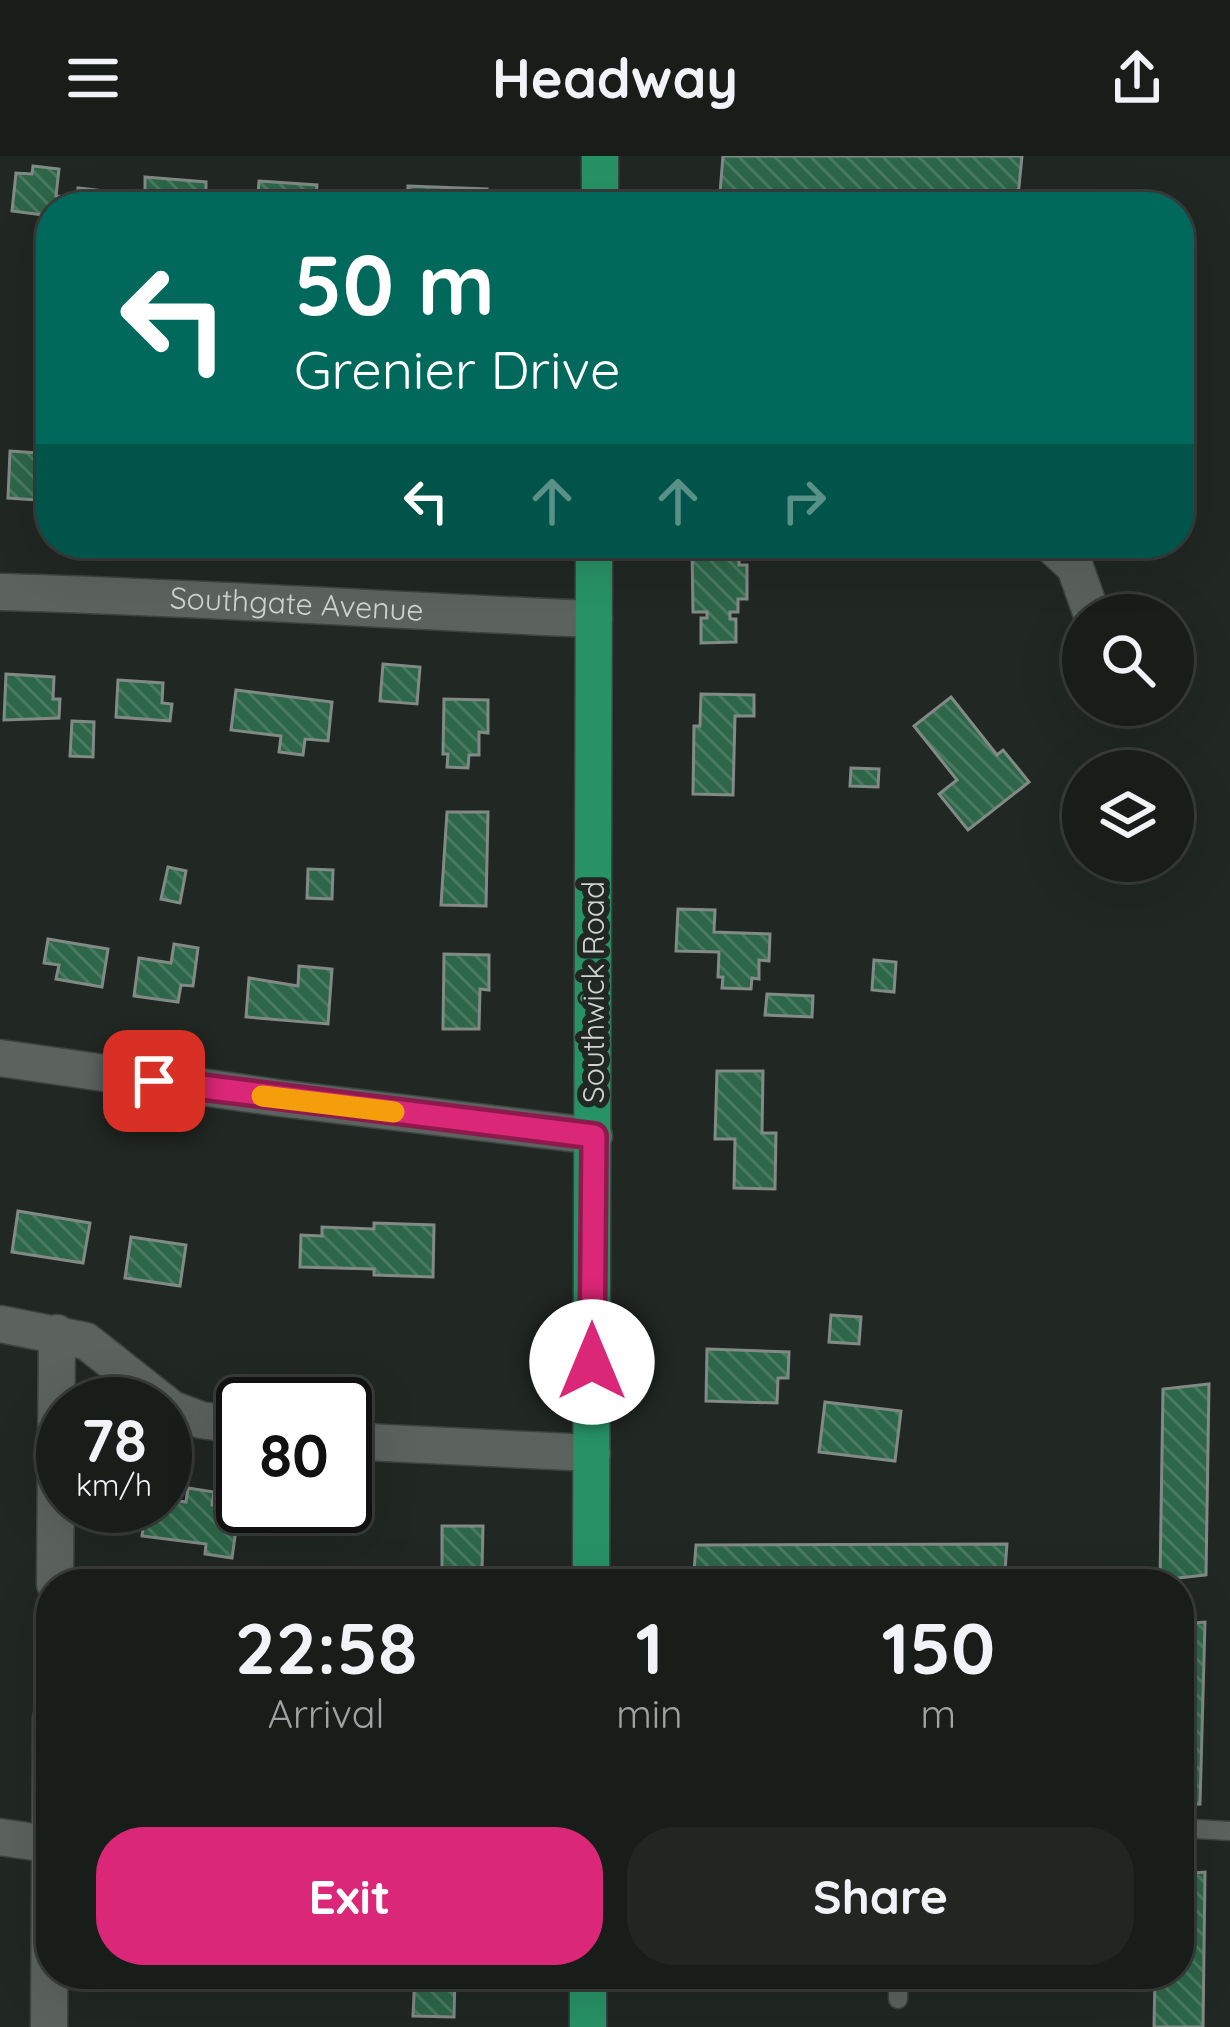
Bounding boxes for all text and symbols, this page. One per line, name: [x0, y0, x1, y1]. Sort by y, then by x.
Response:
text: Headway: [492, 44, 738, 112]
icon: menu: [60, 45, 126, 111]
icon: share: [1104, 45, 1170, 111]
text: 50 m: [294, 231, 495, 336]
icon: left: [96, 240, 252, 396]
text: Grenier Drive: [294, 335, 620, 403]
icon: left: [393, 468, 459, 534]
icon: ahead: [519, 468, 585, 534]
icon: ahead: [645, 468, 711, 534]
icon: right: [771, 468, 837, 534]
street label: Southgate Avenue: [169, 578, 425, 629]
map controls: [1062, 594, 1194, 882]
button: search: [1062, 594, 1194, 726]
button: layers: [1062, 750, 1194, 882]
street label: Southwick Road: [574, 881, 612, 1103]
pin: [103, 1030, 205, 1132]
icon: arrive: [121, 1048, 187, 1114]
position arrow: [529, 1299, 655, 1425]
speed limit sign: 80: [216, 1377, 372, 1533]
text: 78: [81, 1402, 147, 1477]
text: km/h: [76, 1466, 152, 1504]
text: 22:58: [235, 1602, 417, 1692]
text: 1: [635, 1602, 663, 1692]
text: 150: [881, 1602, 995, 1692]
text: Arrival: [268, 1689, 384, 1738]
text: min: [616, 1689, 683, 1738]
text: m: [921, 1689, 956, 1738]
button: Exit: [96, 1827, 603, 1965]
button: Share: [627, 1827, 1134, 1965]

